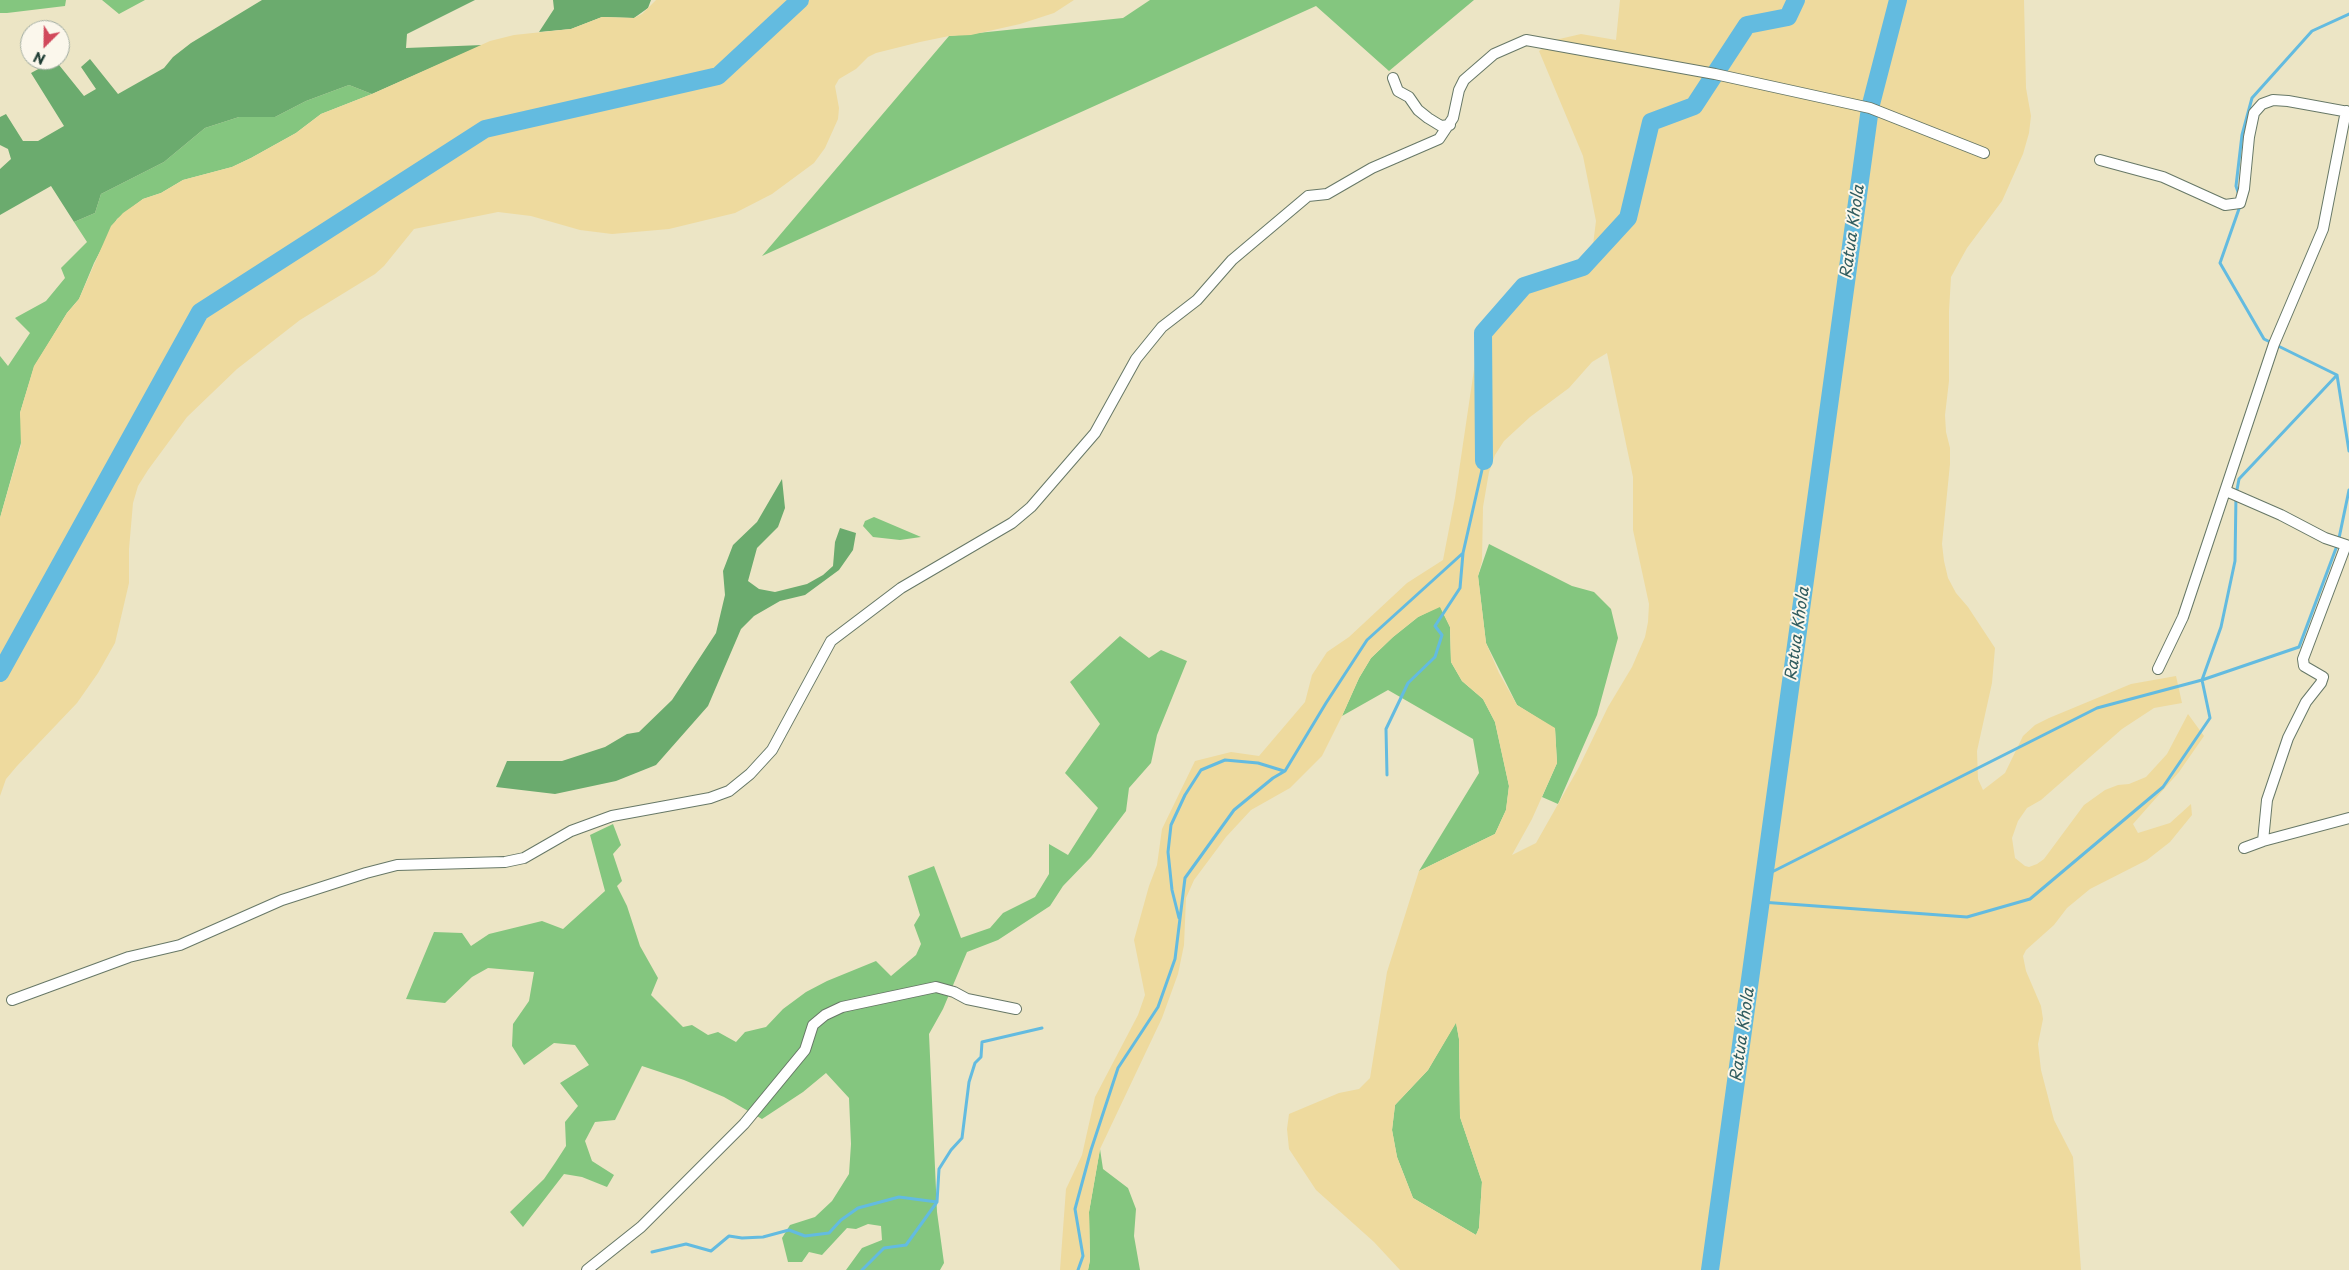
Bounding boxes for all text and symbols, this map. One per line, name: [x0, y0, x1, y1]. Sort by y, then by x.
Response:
north arrow: [20, 20, 70, 70]
text: N: [30, 47, 49, 70]
water label: Ratua Khola: [1837, 184, 1869, 280]
water label: Ratua Khola: [1782, 586, 1814, 682]
water label: Ratua Khola: [1727, 987, 1759, 1083]

